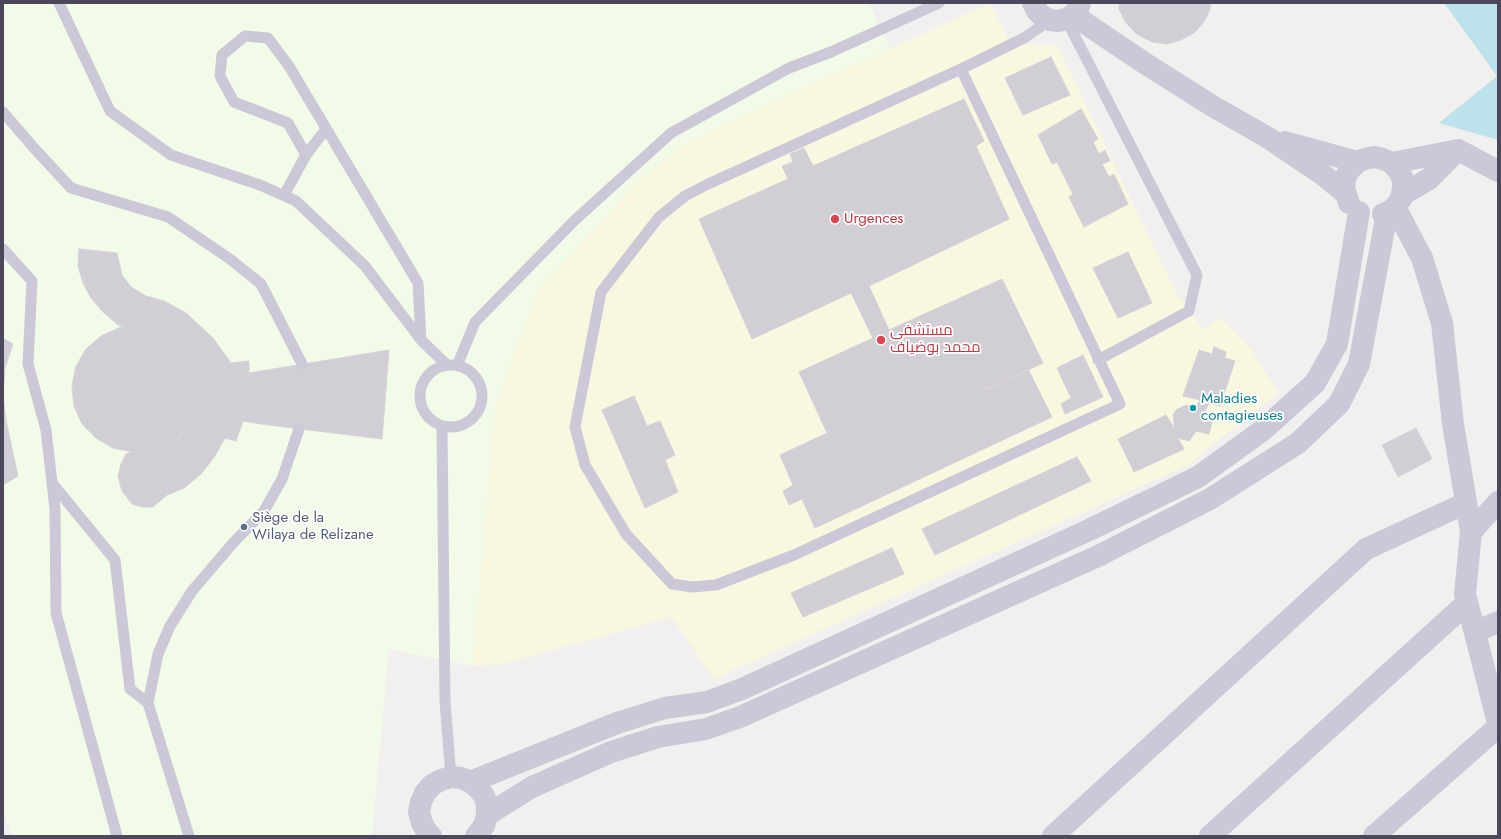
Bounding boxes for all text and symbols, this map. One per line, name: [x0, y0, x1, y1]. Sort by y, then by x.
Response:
place label: Urgences: [844, 210, 903, 228]
marker: Urgences: [829, 213, 841, 225]
place label: مستشفى محمد بوضياف: [890, 322, 981, 357]
marker: مستشفى محمد بوضياف: [875, 334, 887, 346]
place label: Maladies contagieuses: [1201, 390, 1283, 425]
marker: Maladies contagieuses: [1188, 403, 1198, 413]
place label: Siège de la Wilaya de Relizane: [252, 509, 374, 544]
marker: Siège de la Wilaya de Relizane: [239, 522, 249, 532]

